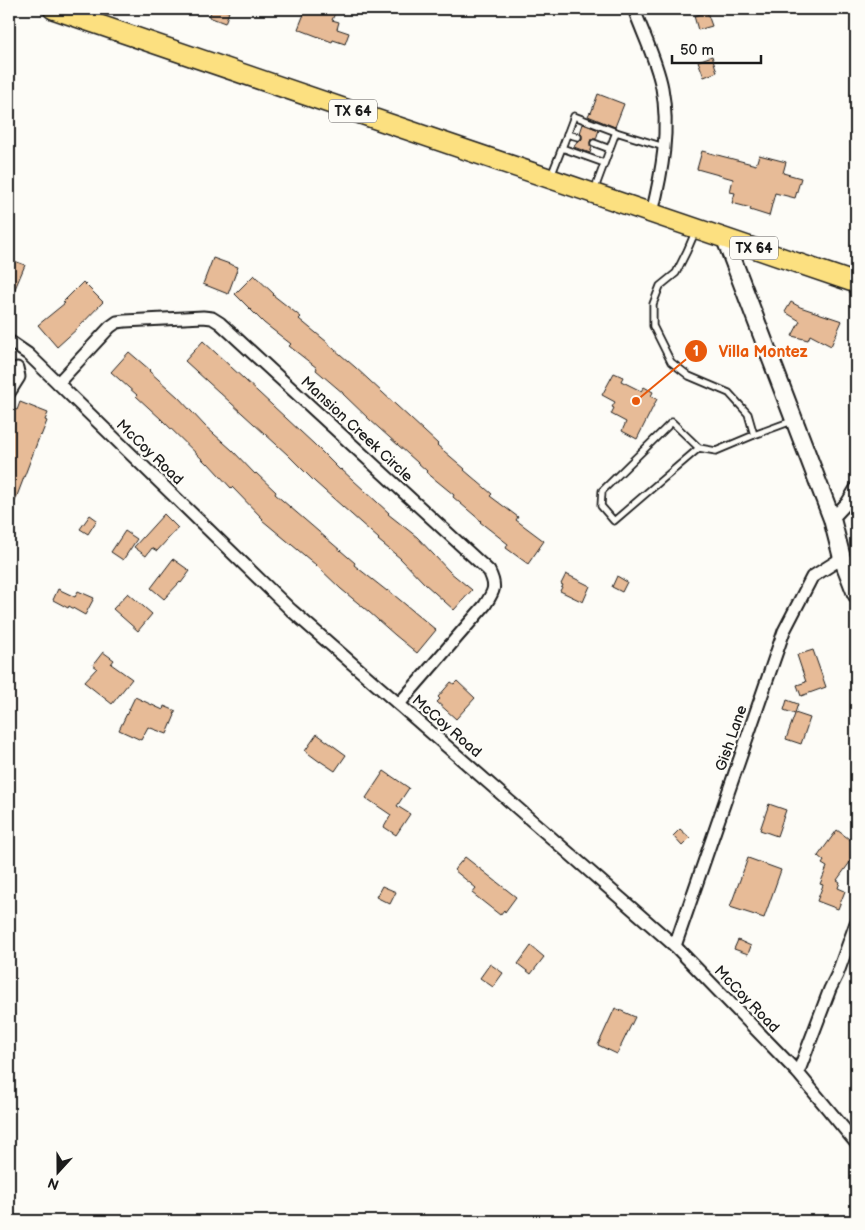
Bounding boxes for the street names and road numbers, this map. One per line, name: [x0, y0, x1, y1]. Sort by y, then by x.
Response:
road number: TX 64: [329, 100, 377, 122]
road number: TX 64: [730, 237, 778, 260]
street label: Mansion Creek Circle: [297, 373, 417, 486]
street label: McCoy Road: [112, 416, 187, 489]
street label: McCoy Road: [408, 691, 485, 762]
street label: Gish Lane: [711, 703, 752, 774]
street label: McCoy Road: [710, 962, 783, 1037]

